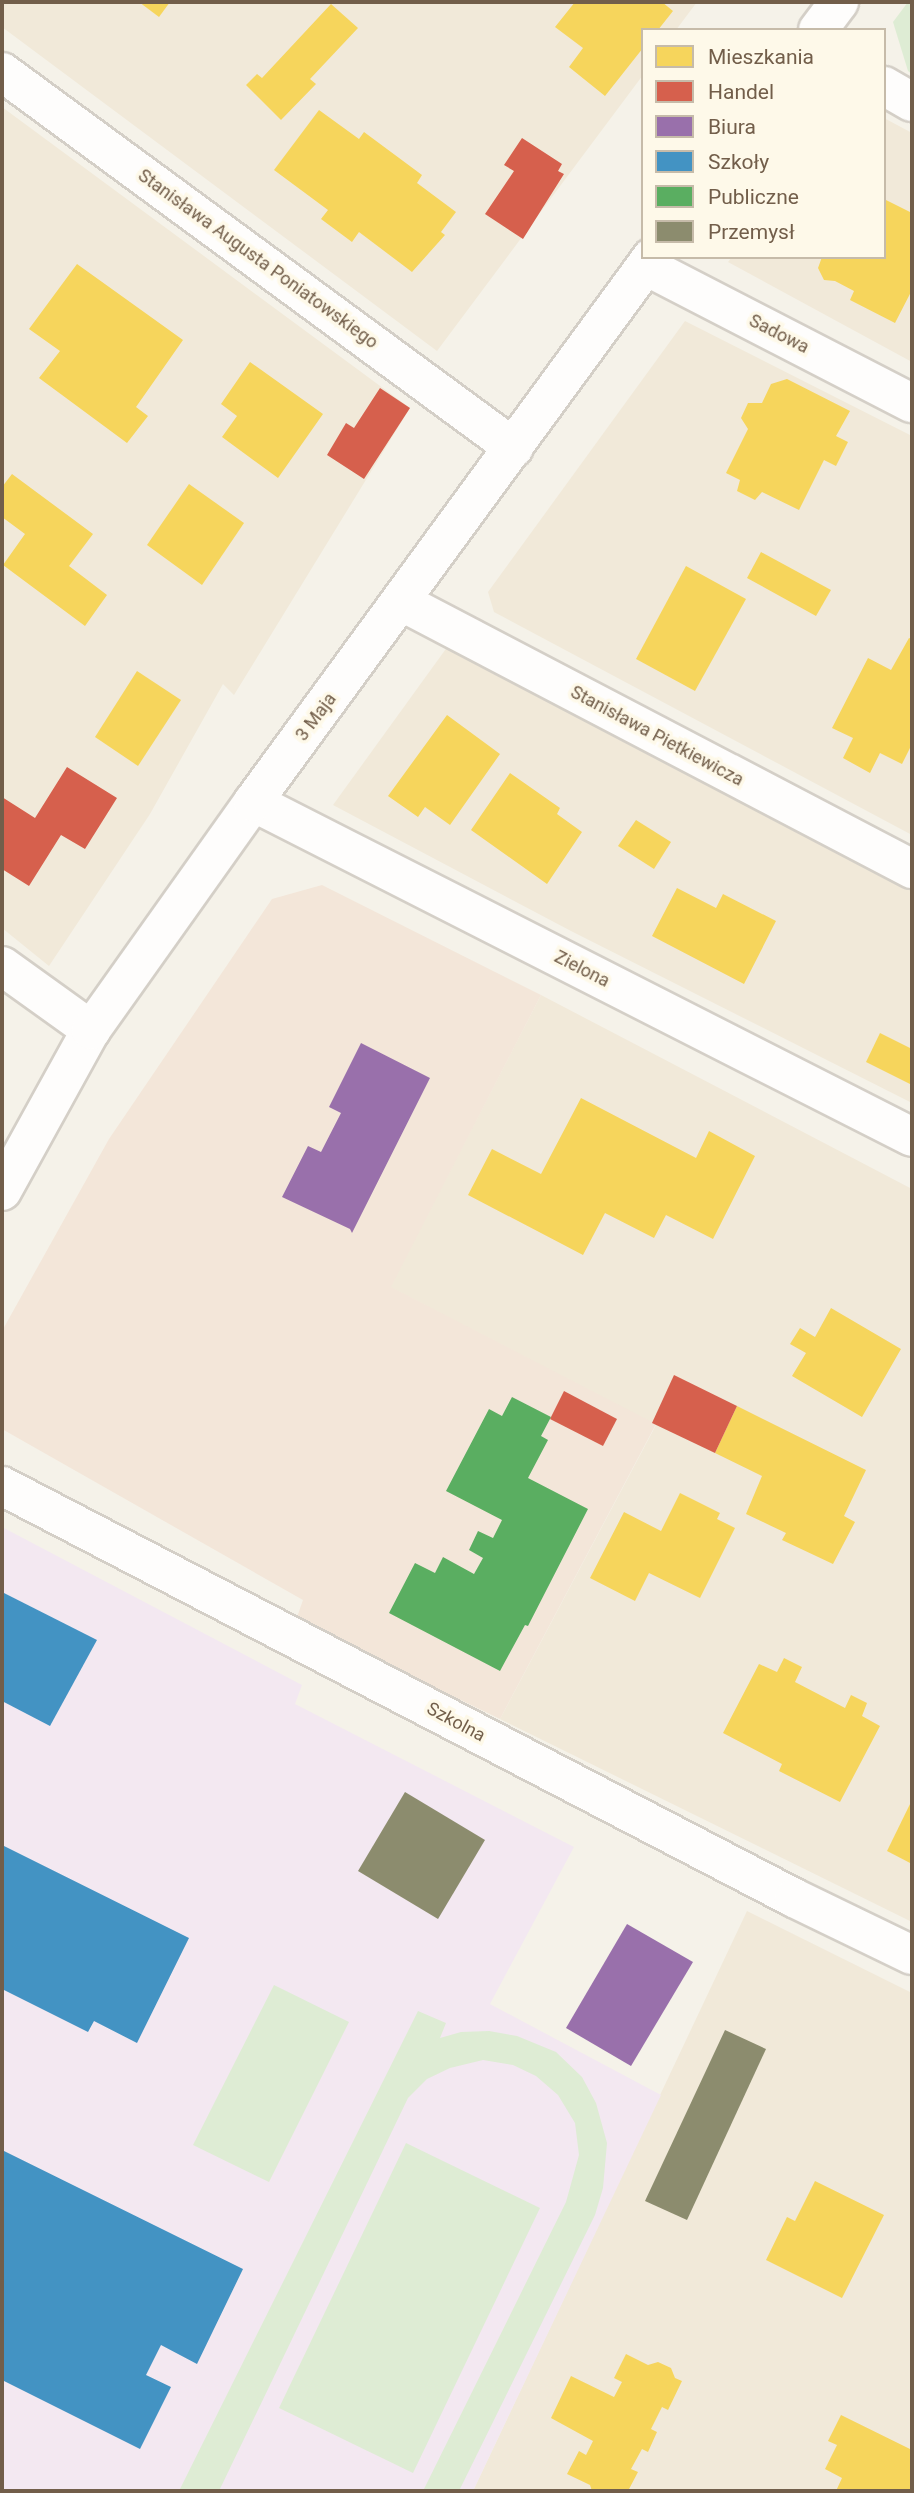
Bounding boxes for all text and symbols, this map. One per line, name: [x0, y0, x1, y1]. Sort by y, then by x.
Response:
legend: [641, 28, 886, 259]
text: Mieszkania: [708, 45, 814, 69]
text: Handel: [708, 80, 774, 104]
text: Biura: [708, 115, 756, 139]
text: Szkoły: [708, 150, 769, 174]
street label: Stanisława Augusta Poniatowskiego: [134, 165, 382, 353]
text: Publiczne: [708, 185, 799, 209]
text: Przemysł: [708, 220, 795, 244]
street label: Sadowa: [745, 310, 813, 358]
street label: Stanisława Pietkiewicza: [567, 681, 747, 791]
street label: 3 Maja: [291, 689, 341, 745]
street label: Zielona: [551, 946, 613, 992]
street label: Szkolna: [423, 1698, 489, 1746]

